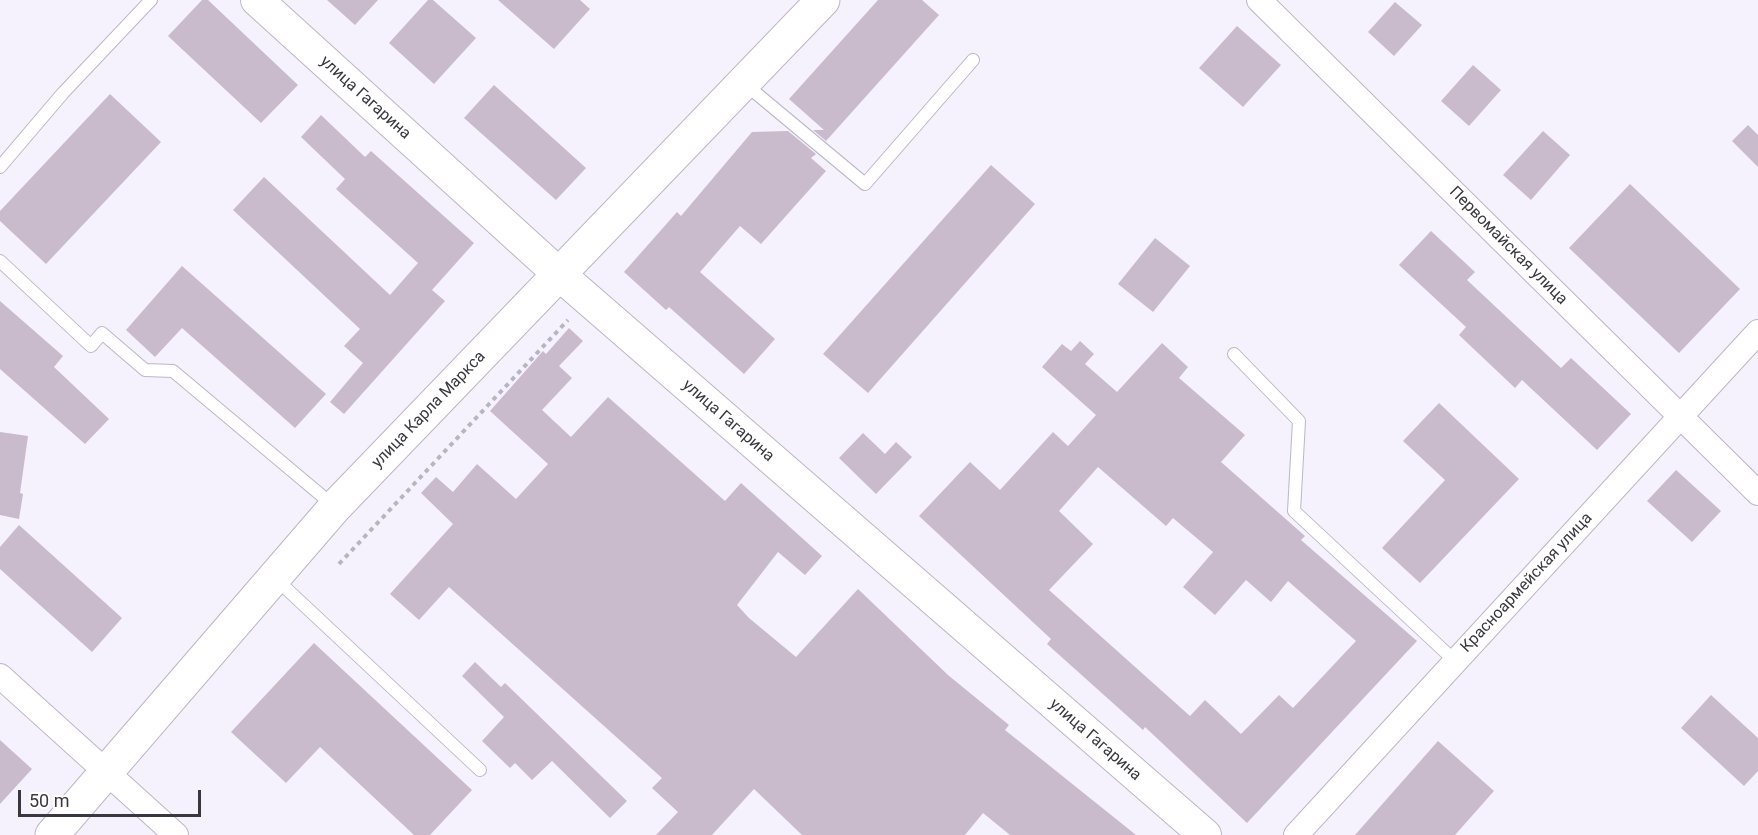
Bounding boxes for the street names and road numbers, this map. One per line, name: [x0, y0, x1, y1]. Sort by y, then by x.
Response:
street label: улица Гагарина: [316, 52, 414, 144]
street label: Первомайская улица: [1445, 183, 1571, 309]
street label: улица Карла Маркса: [368, 348, 490, 472]
street label: улица Гагарина: [678, 376, 778, 466]
street label: Красноармейская улица: [1457, 509, 1597, 657]
street label: улица Гагарина: [1045, 695, 1145, 785]

